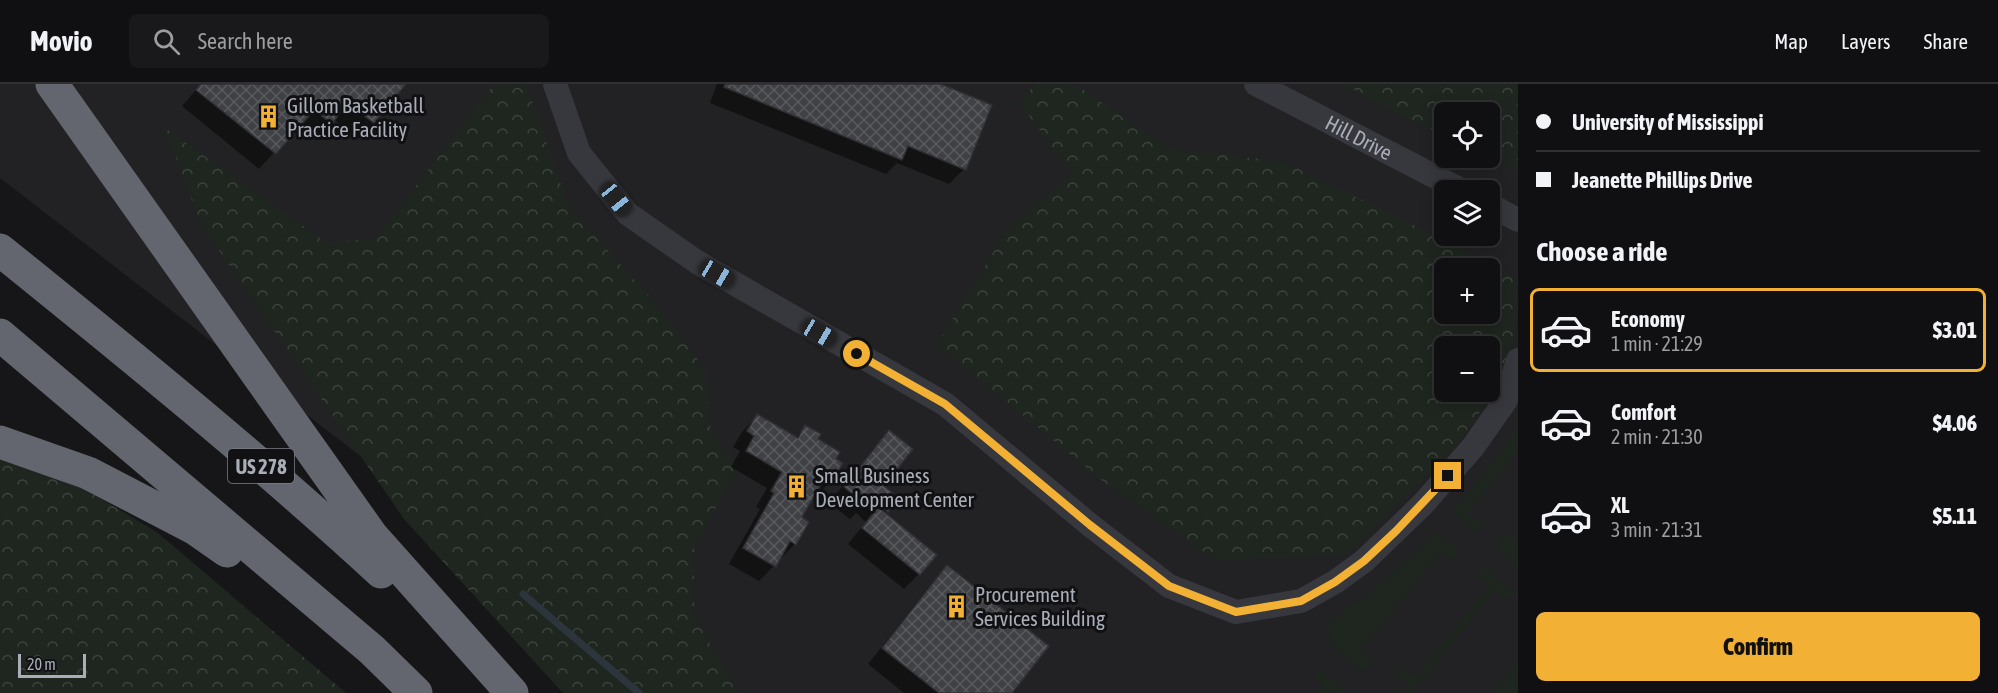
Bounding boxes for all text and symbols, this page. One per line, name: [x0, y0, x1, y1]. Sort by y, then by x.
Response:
search box: [129, 14, 549, 68]
text: Movio: [30, 25, 93, 57]
icon: search: [150, 25, 183, 58]
text: Search here: [198, 28, 293, 54]
text: Map: [1774, 29, 1808, 53]
text: Layers: [1841, 29, 1891, 53]
text: Share: [1924, 29, 1968, 53]
place label: Gillom Basketball Practice Facility: [287, 93, 425, 141]
map controls: [1434, 102, 1500, 402]
button: locate: [1434, 102, 1500, 168]
building icon: Gillom Basketball Practice Facility: [256, 104, 282, 130]
text: University of Mississippi: [1572, 109, 1764, 135]
street label: Hill Drive: [1322, 110, 1396, 164]
text: Jeanette Phillips Drive: [1572, 167, 1753, 193]
car: [598, 179, 634, 219]
button: layers: [1434, 180, 1500, 246]
text: Choose a ride: [1536, 236, 1668, 267]
car: [697, 257, 737, 291]
button: +: [1434, 258, 1500, 324]
icon: car: [1539, 303, 1593, 357]
text: Economy: [1611, 306, 1685, 332]
car: [799, 316, 839, 350]
text: $3.01: [1933, 317, 1977, 343]
text: 1 min · 21:29: [1611, 332, 1703, 355]
button: −: [1434, 336, 1500, 402]
route start: [843, 340, 870, 367]
icon: car: [1539, 396, 1593, 450]
text: Comfort: [1611, 399, 1676, 425]
text: $4.06: [1933, 410, 1977, 436]
text: 2 min · 21:30: [1611, 425, 1703, 448]
road number: US 278: [228, 449, 294, 483]
route end: [1434, 462, 1461, 489]
place label: Small Business Development Center: [815, 463, 975, 511]
building icon: Small Business Development Center: [784, 474, 810, 500]
icon: car: [1539, 489, 1593, 543]
text: XL: [1611, 492, 1629, 518]
text: $5.11: [1933, 503, 1977, 529]
text: 3 min · 21:31: [1611, 518, 1703, 541]
place label: Procurement Services Building: [975, 582, 1105, 630]
building icon: Procurement Services Building: [944, 593, 970, 619]
button: Confirm: [1536, 612, 1980, 681]
scale bar: [18, 651, 86, 678]
text: 20 m: [27, 655, 56, 673]

